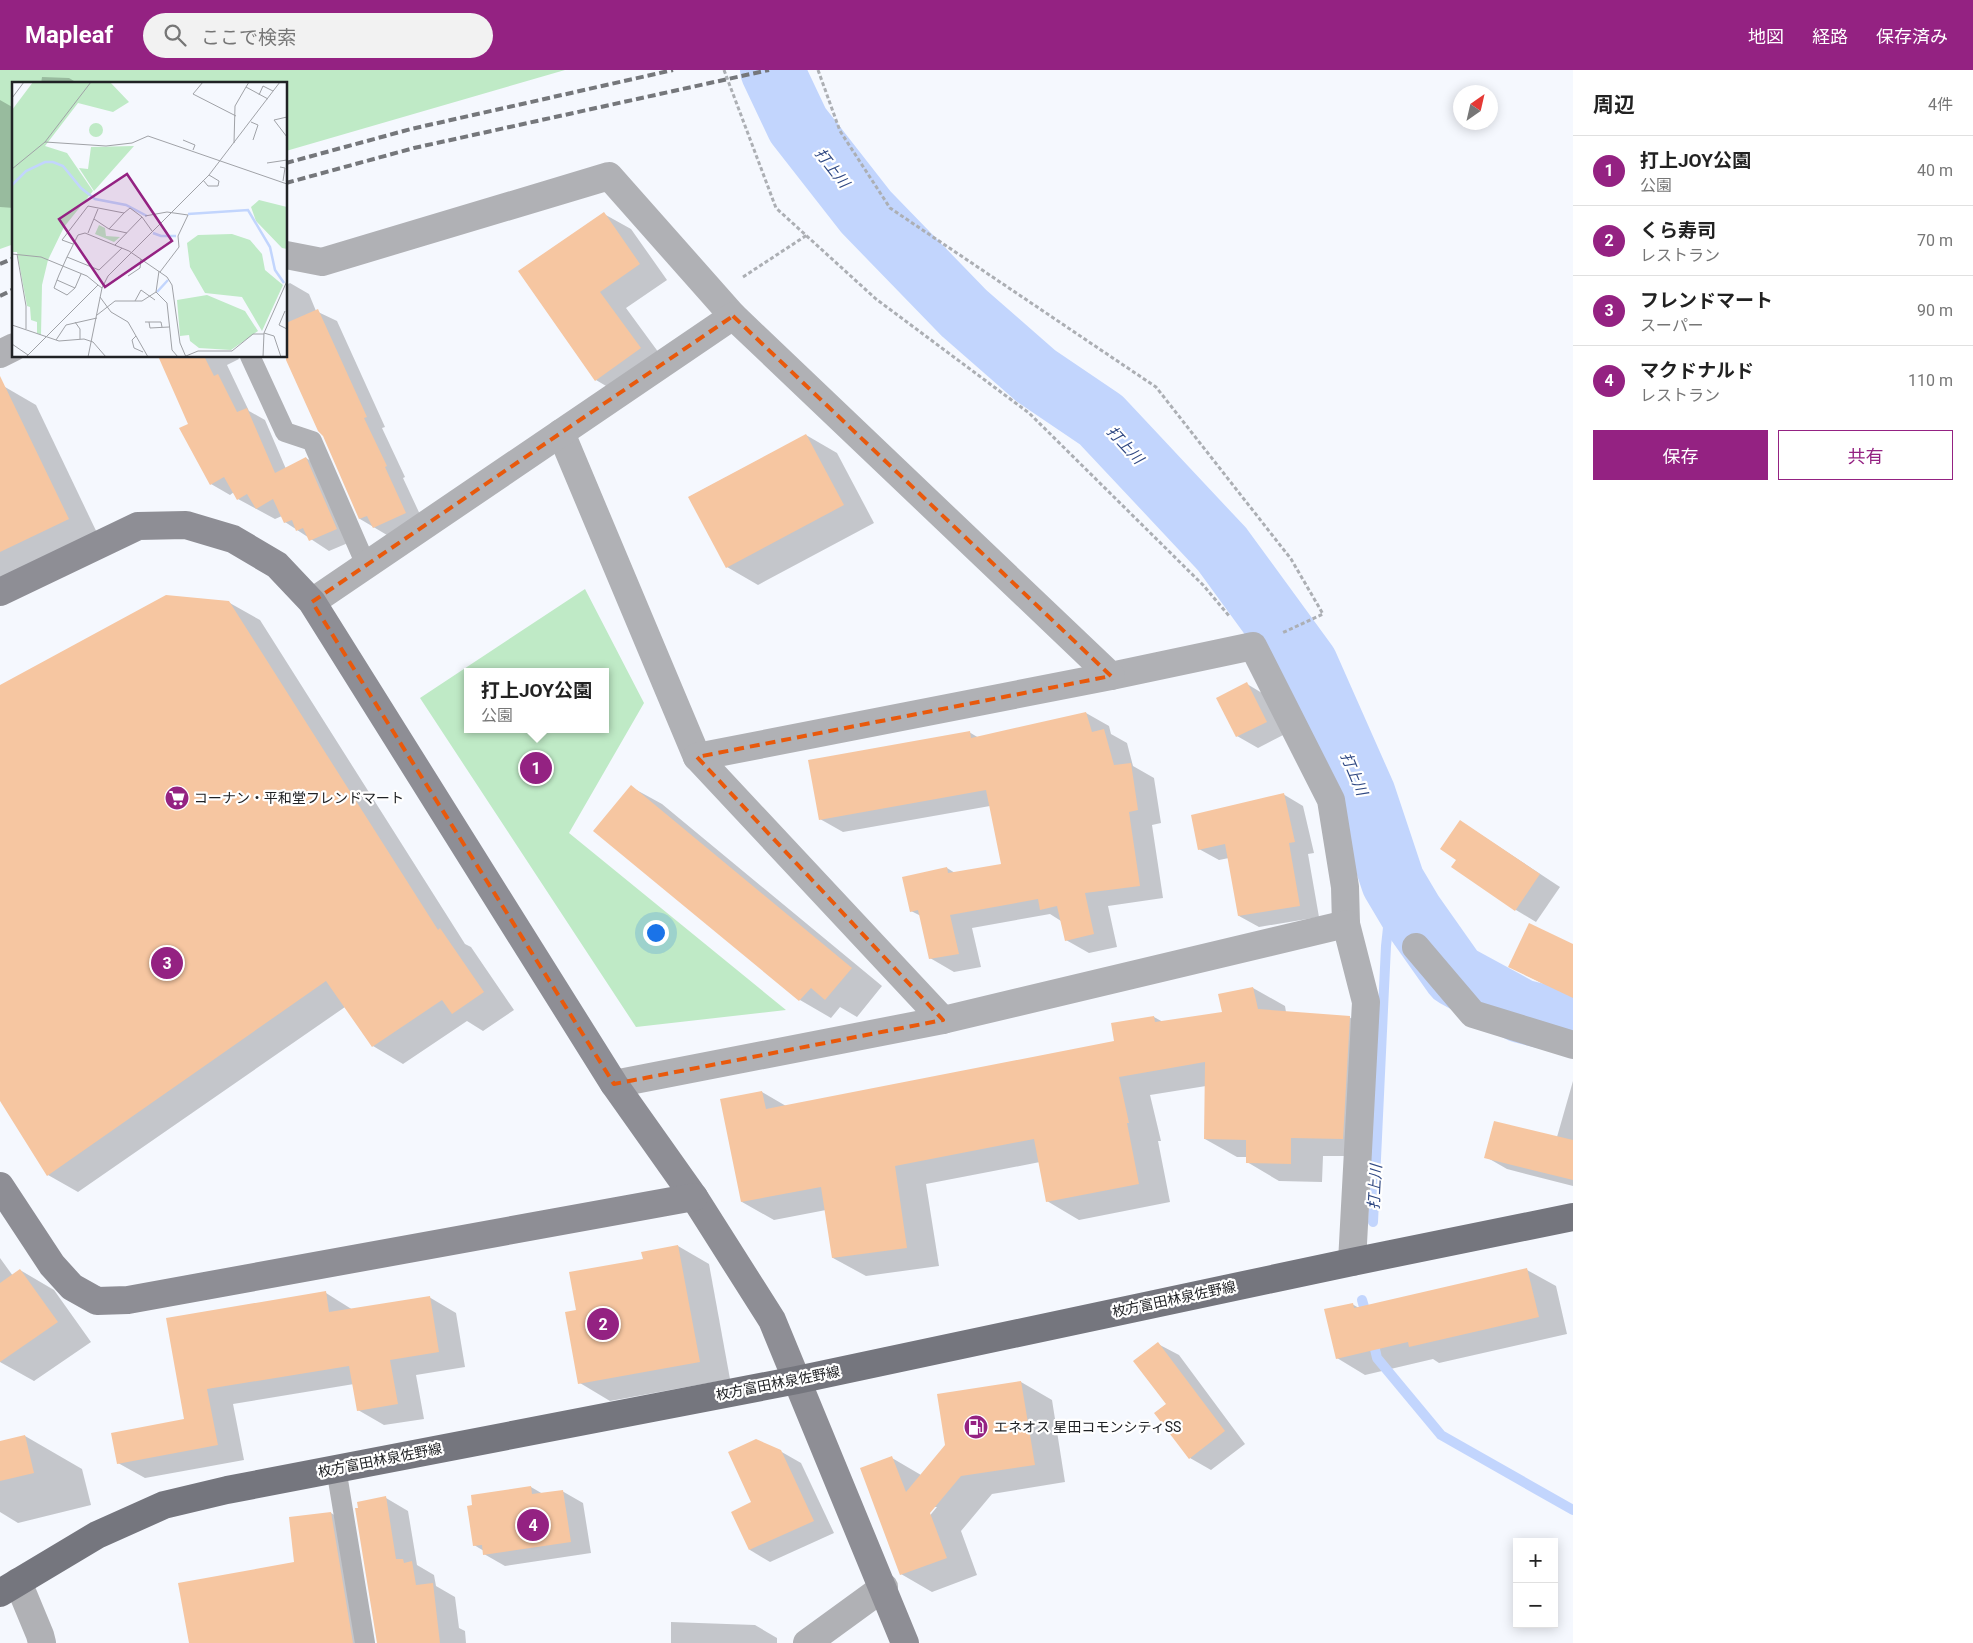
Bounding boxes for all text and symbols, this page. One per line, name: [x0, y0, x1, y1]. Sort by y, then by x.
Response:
search box: [143, 13, 493, 58]
text: Mapleaf: [25, 21, 113, 49]
icon: search: [161, 21, 189, 49]
text: ここで検索: [201, 26, 296, 49]
text: 地図: [1748, 26, 1784, 47]
text: 経路: [1812, 26, 1848, 47]
text: 保存済み: [1876, 26, 1948, 47]
inset map: [12, 82, 288, 358]
north arrow: [1453, 85, 1498, 130]
text: 周辺: [1593, 93, 1635, 117]
text: 4件: [1928, 95, 1953, 114]
water label: 打上川: [811, 145, 854, 193]
text: 打上JOY公園: [1640, 149, 1751, 172]
text: 1: [1604, 161, 1614, 180]
text: 40 m: [1917, 161, 1953, 180]
text: 公園: [1640, 176, 1672, 195]
text: くら寿司: [1640, 219, 1716, 242]
text: 2: [1604, 231, 1614, 250]
text: 70 m: [1917, 231, 1953, 250]
text: レストラン: [1640, 246, 1720, 265]
text: フレンドマート: [1640, 289, 1773, 312]
text: 3: [1604, 301, 1614, 320]
text: 90 m: [1917, 301, 1953, 320]
text: スーパー: [1640, 316, 1704, 335]
text: マクドナルド: [1640, 359, 1754, 382]
text: 4: [1604, 371, 1614, 390]
text: 110 m: [1908, 371, 1953, 390]
text: レストラン: [1640, 386, 1720, 405]
water label: 打上川: [1103, 422, 1148, 469]
button: 保存: [1593, 430, 1768, 480]
button: 共有: [1778, 430, 1953, 480]
popup: [464, 668, 609, 733]
text: 打上JOY公園: [481, 679, 592, 702]
text: 公園: [481, 706, 513, 725]
pin: 1: [520, 749, 552, 787]
water label: 打上川: [1337, 750, 1372, 800]
supermarket icon: コーナン・平和堂フレンドマート: [164, 785, 190, 811]
place label: コーナン・平和堂フレンドマート: [194, 790, 404, 806]
your location: [643, 920, 669, 946]
pin: 3: [151, 944, 183, 982]
water label: 打上川: [1365, 1162, 1385, 1210]
street label: 枚方富田林泉佐野線: [1111, 1278, 1237, 1320]
pin: 2: [587, 1305, 619, 1343]
street label: 枚方富田林泉佐野線: [715, 1363, 841, 1403]
fuel station icon: エネオス 星田コモンシティSS: [963, 1414, 989, 1440]
place label: エネオス 星田コモンシティSS: [994, 1419, 1181, 1435]
street label: 枚方富田林泉佐野線: [317, 1440, 443, 1480]
pin: 4: [517, 1506, 549, 1544]
map controls: [1513, 1538, 1558, 1628]
button: +: [1513, 1538, 1558, 1583]
button: −: [1513, 1583, 1558, 1628]

